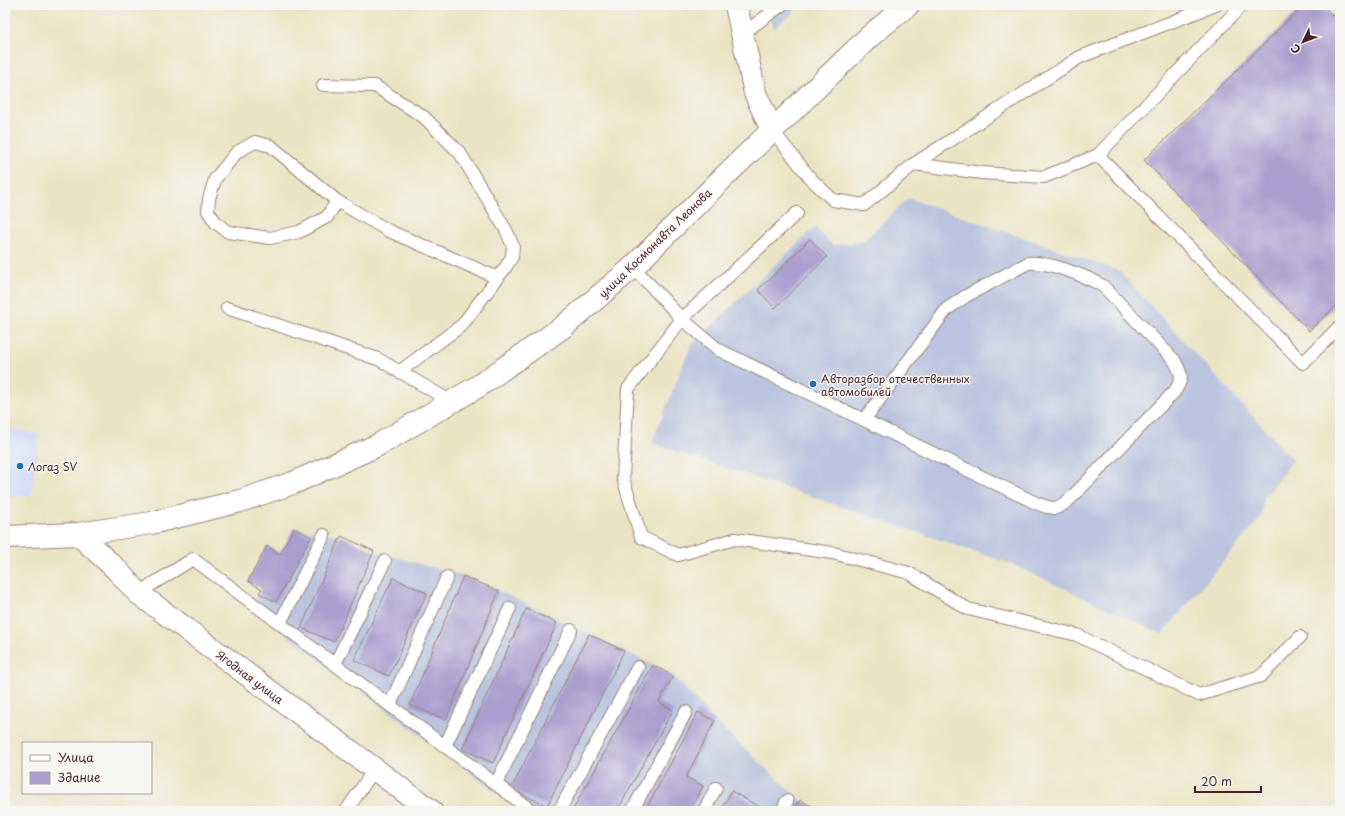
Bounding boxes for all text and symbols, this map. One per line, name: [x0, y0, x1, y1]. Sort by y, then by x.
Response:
north arrow: [1283, 22, 1323, 62]
text: С: [1286, 40, 1304, 58]
street label: улица Космонавта Леонова: [595, 184, 715, 302]
place label: Авторазбор отечественных автомобилей: [821, 370, 970, 400]
marker: Авторазбор отечественных автомобилей: [808, 379, 818, 389]
place label: Логаз SV: [28, 458, 77, 475]
marker: Логаз SV: [15, 461, 25, 471]
street label: Ягодная улица: [213, 646, 287, 708]
legend: [22, 742, 152, 794]
text: Улица: [58, 748, 94, 766]
text: Здание: [58, 768, 100, 786]
scale bar: [1195, 768, 1261, 794]
text: 20 m: [1201, 772, 1232, 790]

